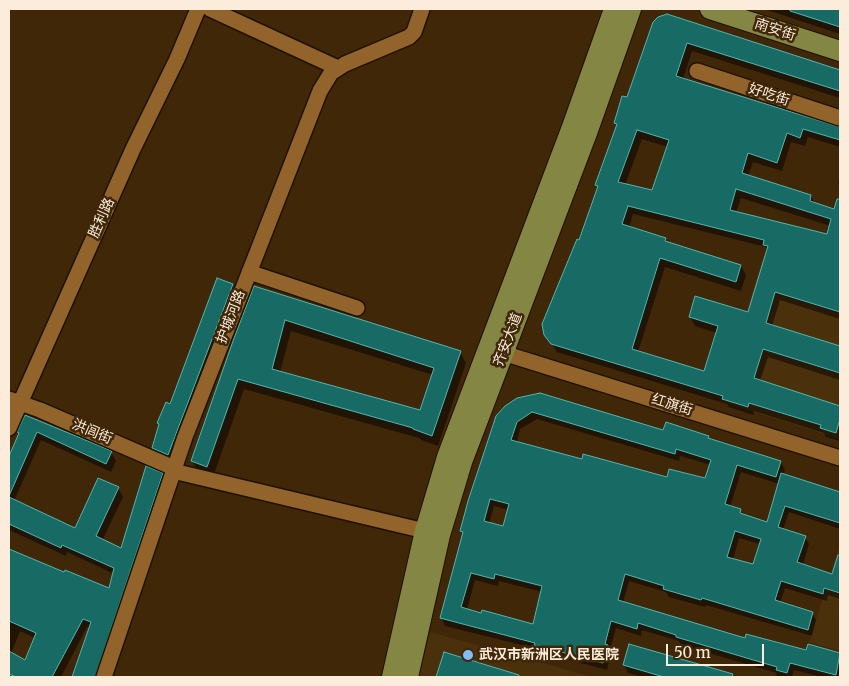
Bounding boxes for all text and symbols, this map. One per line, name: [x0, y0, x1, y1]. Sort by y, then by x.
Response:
street label: 南安街: [752, 16, 798, 44]
street label: 好吃街: [746, 81, 792, 109]
street label: 胜利路: [86, 195, 118, 241]
street label: 护城河路: [213, 288, 249, 346]
street label: 齐安大道: [490, 311, 526, 369]
street label: 红旗街: [649, 391, 695, 419]
street label: 洪闾街: [69, 416, 115, 448]
scale bar: [669, 634, 766, 666]
text: 50 m: [674, 643, 711, 662]
place label: 武汉市新洲区人民医院: [479, 647, 619, 663]
marker: 武汉市新洲区人民医院: [461, 648, 475, 662]

